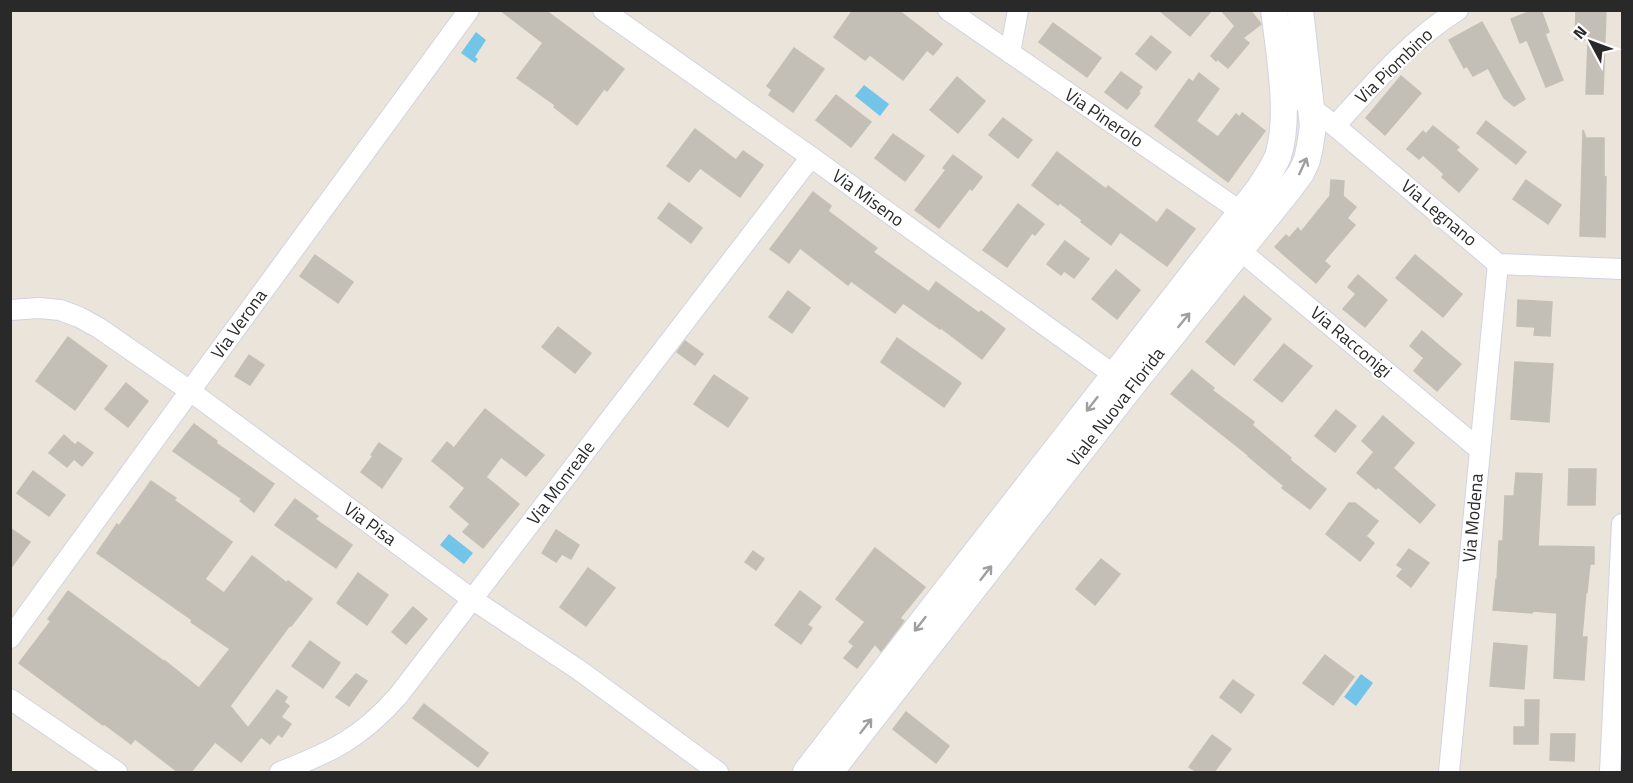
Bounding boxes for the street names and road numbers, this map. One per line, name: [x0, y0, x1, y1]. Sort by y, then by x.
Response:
street label: Via Piombino: [1349, 21, 1439, 110]
street label: Via Pinerolo: [1059, 81, 1149, 154]
street label: Via Miseno: [827, 162, 910, 233]
street label: Via Legnano: [1395, 173, 1483, 253]
street label: Via Verona: [204, 283, 273, 364]
street label: Via Racconigi: [1305, 299, 1398, 384]
street label: Viale Nuova Florida: [1060, 341, 1171, 472]
street label: Via Monreale: [520, 435, 601, 530]
street label: Via Modena: [1455, 472, 1490, 564]
street label: Via Pisa: [338, 495, 402, 552]

